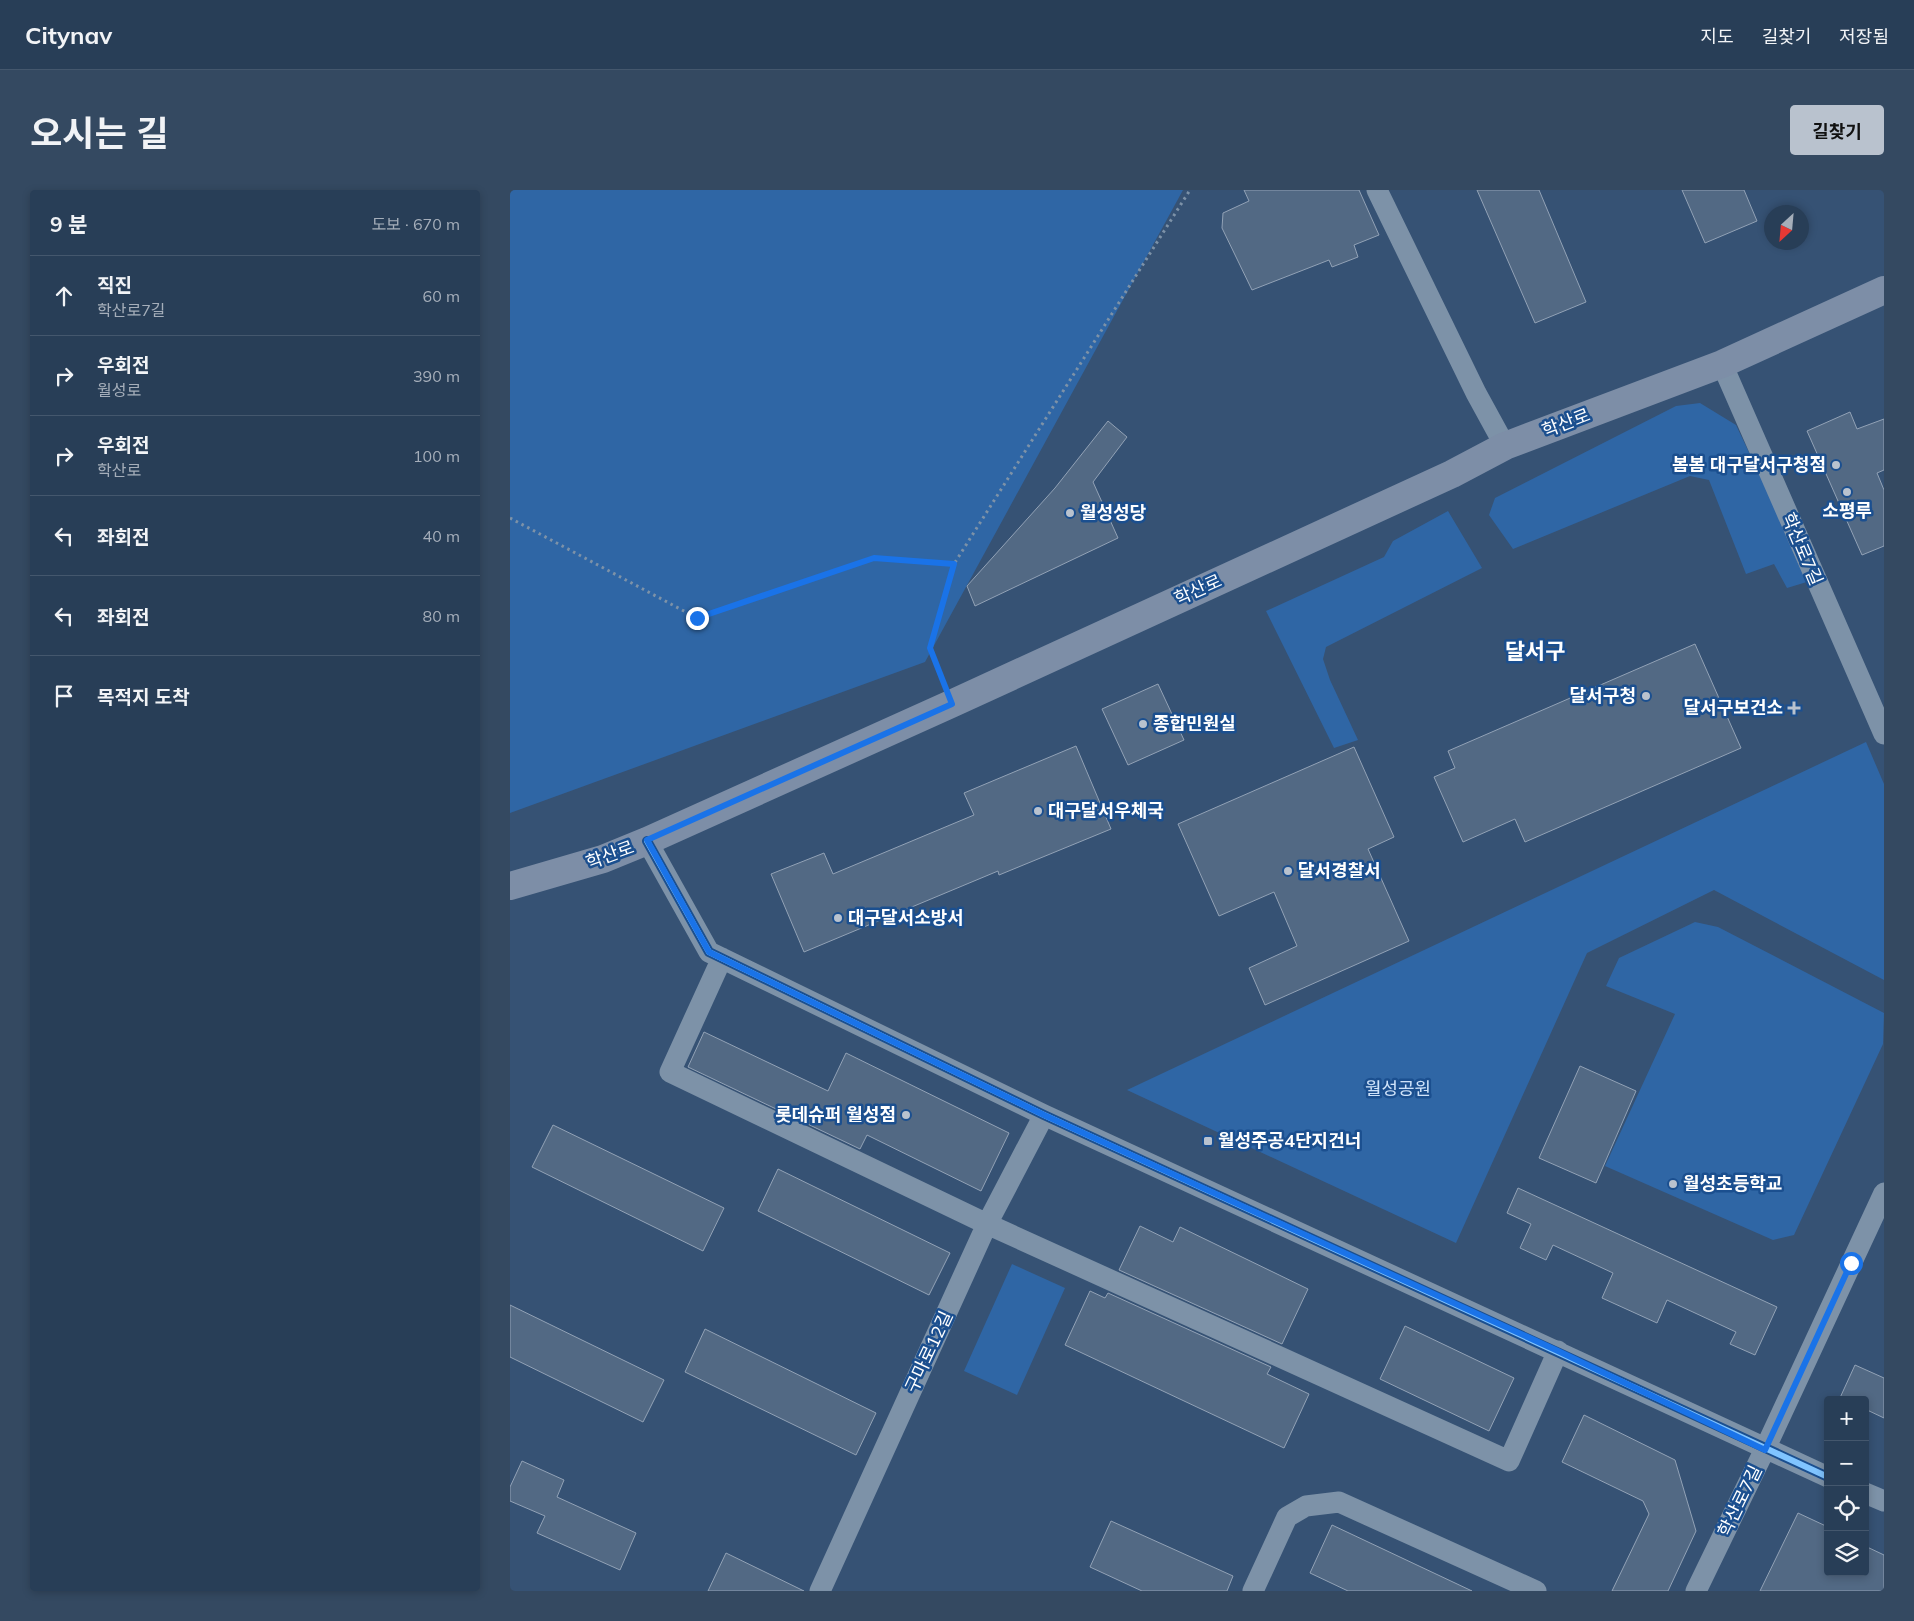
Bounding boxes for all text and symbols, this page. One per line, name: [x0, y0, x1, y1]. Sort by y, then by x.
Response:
text: Citynav: [25, 20, 112, 50]
text: 지도: [1701, 25, 1734, 48]
text: 길찾기: [1762, 25, 1811, 48]
text: 저장됨: [1839, 25, 1889, 48]
button: 길찾기: [1790, 105, 1884, 155]
text: 오시는 길: [30, 111, 168, 155]
north arrow: [1764, 205, 1809, 250]
text: 9 분: [50, 211, 88, 237]
text: 도보 · 670 m: [371, 214, 460, 234]
text: 직진: [97, 273, 132, 297]
icon: ahead: [50, 282, 78, 310]
text: 60 m: [423, 286, 460, 306]
text: 학산로7길: [97, 300, 165, 320]
text: 우회전: [97, 353, 149, 377]
icon: right: [50, 362, 78, 390]
text: 390 m: [413, 366, 460, 386]
text: 월성로: [97, 380, 141, 400]
street label: 학산로: [1539, 403, 1593, 442]
text: 우회전: [97, 433, 149, 457]
icon: right: [50, 442, 78, 470]
text: 100 m: [413, 446, 460, 466]
place label: 봄봄 대구달서구청점: [1672, 453, 1826, 476]
marker: 봄봄 대구달서구청점: [1830, 459, 1842, 471]
text: 학산로: [97, 460, 141, 480]
marker: 소평루: [1841, 486, 1853, 498]
place label: 소평루: [1822, 499, 1872, 522]
place label: 월성성당: [1080, 501, 1146, 524]
marker: 월성성당: [1064, 507, 1076, 519]
street label: 학산로7길: [1777, 509, 1828, 589]
icon: left: [50, 522, 78, 550]
text: 좌회전: [97, 525, 149, 549]
text: 40 m: [423, 526, 460, 546]
street label: 학산로: [1170, 569, 1225, 610]
icon: left: [50, 602, 78, 630]
text: 좌회전: [97, 605, 149, 629]
text: 80 m: [423, 606, 460, 626]
route end: [686, 607, 709, 630]
district label: 달서구: [1505, 637, 1565, 665]
icon: arrive: [50, 682, 78, 710]
place label: 달서구청: [1570, 684, 1636, 707]
text: 목적지 도착: [97, 685, 190, 709]
marker: 달서구청: [1640, 690, 1652, 702]
place label: 달서구보건소: [1684, 696, 1783, 719]
marker: 달서구보건소: [1787, 701, 1801, 715]
place label: 종합민원실: [1153, 712, 1236, 735]
marker: 종합민원실: [1137, 718, 1149, 730]
place label: 대구달서우체국: [1048, 799, 1164, 822]
marker: 대구달서우체국: [1032, 805, 1044, 817]
street label: 학산로: [583, 835, 637, 874]
place label: 달서경찰서: [1298, 859, 1381, 882]
marker: 달서경찰서: [1282, 865, 1294, 877]
place label: 대구달서소방서: [848, 906, 964, 929]
marker: 대구달서소방서: [832, 912, 844, 924]
park label: 월성공원: [1365, 1077, 1431, 1100]
place label: 롯데슈퍼 월성점: [775, 1103, 896, 1126]
marker: 롯데슈퍼 월성점: [900, 1109, 912, 1121]
place label: 월성주공4단지건너: [1218, 1129, 1361, 1152]
marker: 월성주공4단지건너: [1202, 1135, 1214, 1147]
place label: 월성초등학교: [1683, 1172, 1782, 1195]
marker: 월성초등학교: [1667, 1178, 1679, 1190]
route start: [1840, 1252, 1863, 1275]
street label: 구마로12길: [900, 1307, 958, 1396]
map controls: [1824, 1396, 1869, 1576]
button: +: [1824, 1396, 1869, 1441]
button: −: [1824, 1441, 1869, 1486]
street label: 학산로7길: [1712, 1461, 1767, 1540]
button: locate: [1824, 1486, 1869, 1531]
button: layers: [1824, 1531, 1869, 1576]

